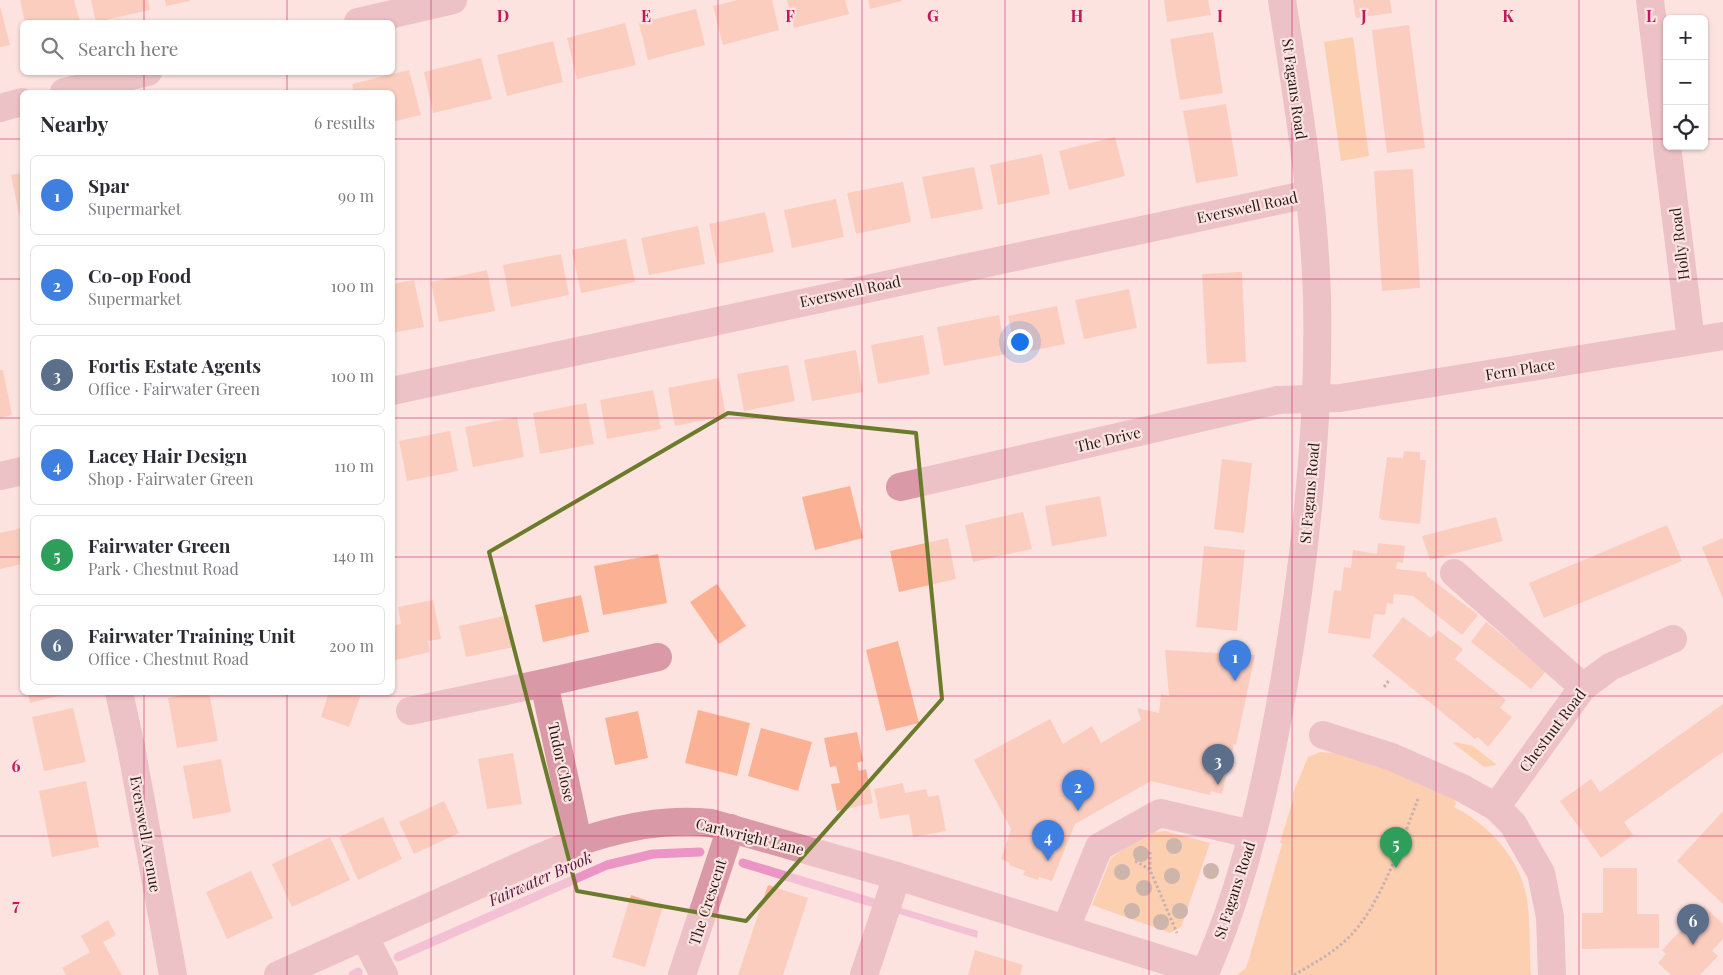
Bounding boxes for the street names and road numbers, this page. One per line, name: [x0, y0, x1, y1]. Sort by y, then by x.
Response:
street label: St Fagans Road: [1278, 37, 1312, 141]
street label: Everswell Road: [1195, 186, 1300, 227]
street label: Holly Road: [1665, 206, 1693, 281]
street label: Everswell Road: [798, 270, 903, 311]
street label: Fern Place: [1484, 354, 1556, 384]
street label: The Drive: [1074, 422, 1142, 456]
street label: St Fagans Road: [1295, 441, 1323, 544]
street label: Chestnut Road: [1514, 684, 1590, 776]
street label: Tudor Close: [544, 720, 580, 804]
street label: Everswell Avenue: [126, 774, 166, 894]
street label: Cartwright Lane: [694, 813, 806, 859]
street label: St Fagans Road: [1209, 838, 1259, 941]
street label: The Crescent: [684, 856, 731, 948]

